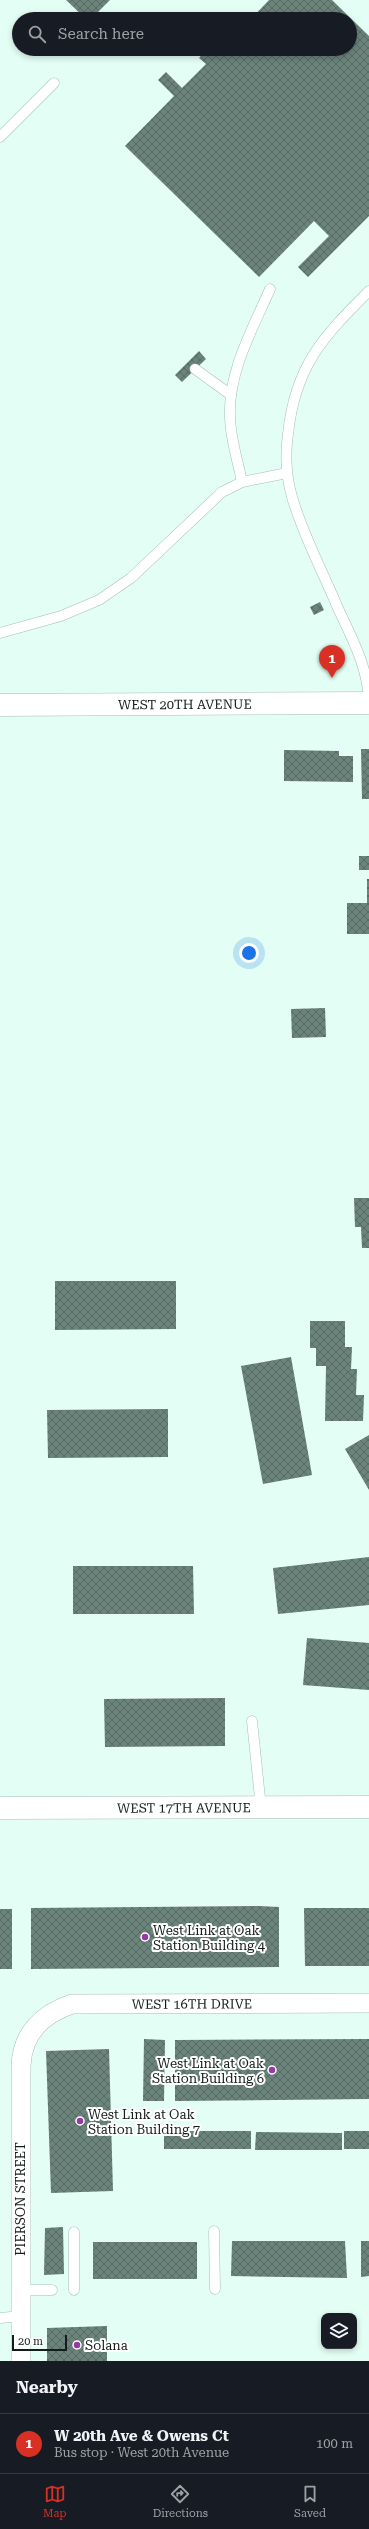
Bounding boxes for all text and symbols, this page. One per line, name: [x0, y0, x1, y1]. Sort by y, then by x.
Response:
search box: [12, 12, 357, 56]
icon: search: [26, 23, 48, 45]
text: Search here: [58, 25, 144, 43]
pin: 1: [319, 645, 345, 678]
street label: WEST 20TH AVENUE: [118, 696, 252, 712]
your location: [239, 943, 259, 963]
street label: WEST 17TH AVENUE: [117, 1800, 251, 1815]
place label: West Link at Oak Station Building 4: [153, 1923, 266, 1953]
marker: West Link at Oak Station Building 4: [140, 1932, 150, 1942]
street label: WEST 16TH DRIVE: [132, 1996, 252, 2011]
place label: West Link at Oak Station Building 6: [152, 2056, 264, 2086]
marker: West Link at Oak Station Building 6: [267, 2065, 277, 2075]
place label: West Link at Oak Station Building 7: [88, 2107, 200, 2137]
marker: West Link at Oak Station Building 7: [75, 2116, 85, 2126]
street label: PIERSON STREET: [13, 2142, 28, 2256]
map controls: [321, 2313, 357, 2349]
button: layers: [321, 2313, 357, 2349]
scale bar: [12, 2333, 67, 2352]
text: 20 m: [18, 2335, 43, 2348]
place label: Solana: [85, 2338, 128, 2353]
marker: Solana: [72, 2340, 82, 2350]
text: Nearby: [16, 2377, 78, 2397]
text: W 20th Ave & Owens Ct: [54, 2427, 229, 2445]
text: 1: [25, 2436, 33, 2451]
text: 100 m: [316, 2436, 353, 2451]
text: Bus stop · West 20th Avenue: [54, 2445, 229, 2460]
tab: Map: [43, 2483, 67, 2520]
tab: Directions: [153, 2483, 208, 2520]
tab: Saved: [294, 2483, 326, 2520]

